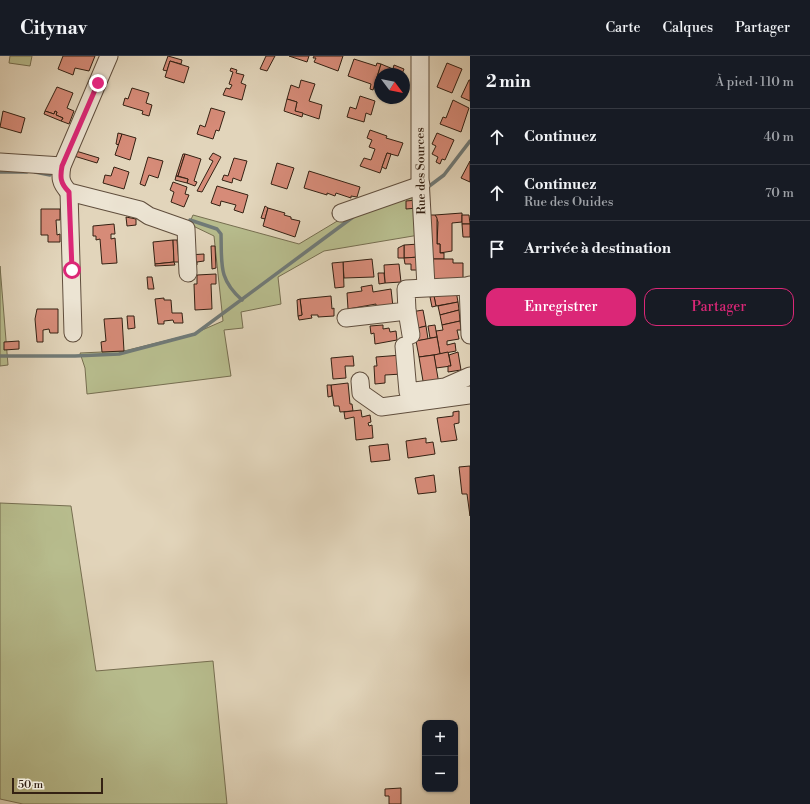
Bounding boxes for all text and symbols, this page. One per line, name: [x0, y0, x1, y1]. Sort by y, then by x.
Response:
text: Citynav: [20, 16, 87, 40]
text: Carte: [605, 19, 640, 37]
text: Calques: [662, 19, 713, 37]
text: Partager: [735, 19, 790, 37]
north arrow: [374, 68, 410, 104]
text: 2 min: [486, 71, 531, 93]
route end: [89, 74, 107, 92]
text: À pied · 110 m: [715, 74, 794, 90]
icon: ahead: [486, 126, 508, 148]
street label: Rue des Sources: [413, 127, 429, 215]
text: Continuez: [524, 127, 596, 146]
text: 40 m: [764, 129, 794, 145]
text: Continuez: [524, 175, 596, 194]
icon: ahead: [486, 182, 508, 204]
text: 70 m: [765, 185, 794, 201]
text: Rue des Ouides: [524, 194, 613, 210]
icon: arrive: [486, 238, 508, 260]
text: Arrivée à destination: [524, 239, 671, 258]
route start: [63, 261, 81, 279]
button: Enregistrer: [486, 288, 636, 326]
button: Partager: [644, 288, 794, 326]
map controls: [422, 720, 458, 792]
button: +: [422, 720, 458, 756]
button: −: [422, 756, 458, 792]
scale bar: [12, 776, 103, 795]
text: 50 m: [18, 778, 43, 792]

